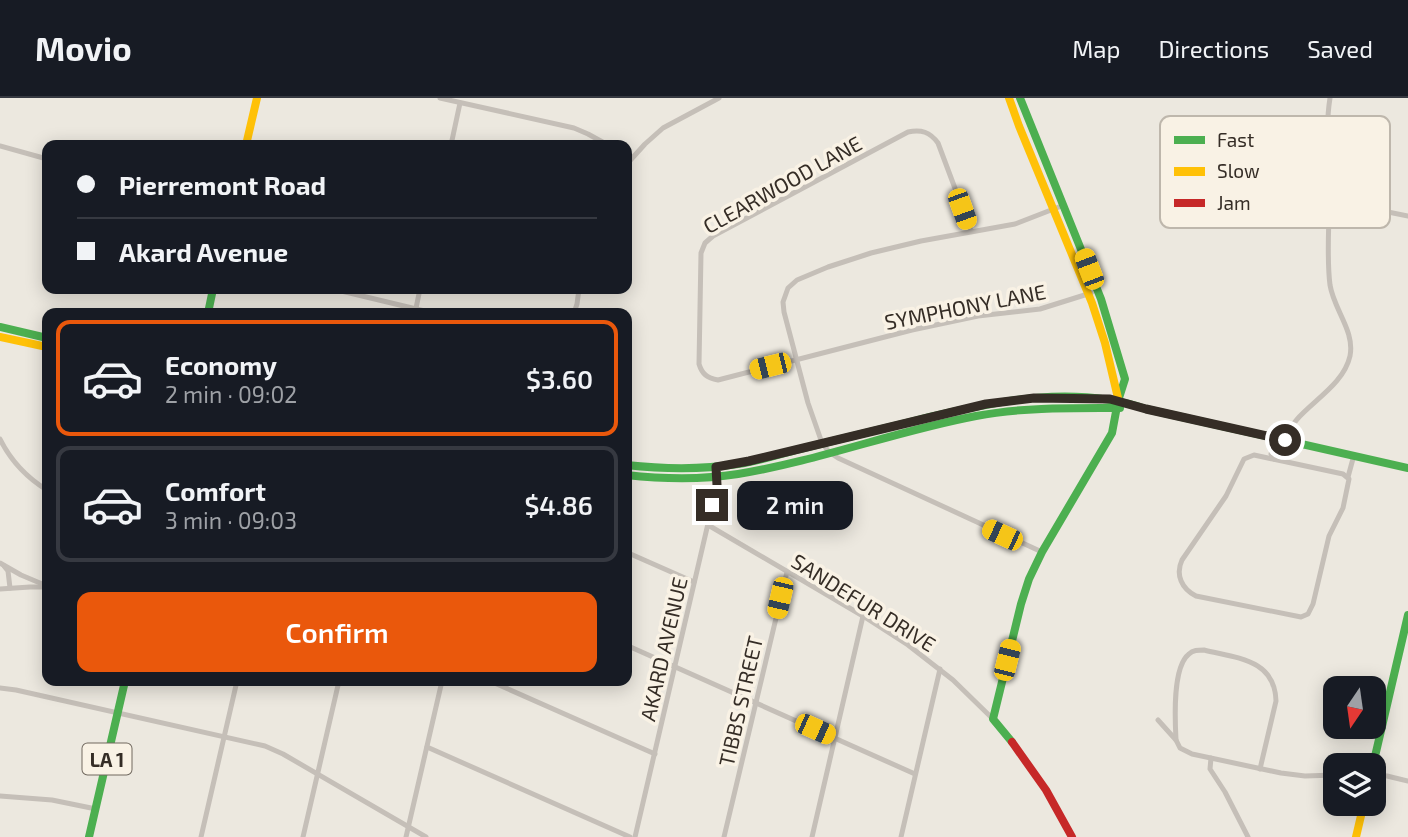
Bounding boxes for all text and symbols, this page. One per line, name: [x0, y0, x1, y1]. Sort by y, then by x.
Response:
text: Movio: [35, 28, 132, 68]
text: Map: [1072, 34, 1120, 63]
text: Directions: [1158, 34, 1269, 63]
text: Saved: [1307, 34, 1373, 63]
legend: [1160, 116, 1390, 228]
text: Fast: [1217, 128, 1254, 151]
street label: CLEARWOOD LANE: [698, 130, 866, 238]
text: Slow: [1217, 159, 1260, 182]
text: Pierremont Road: [119, 169, 326, 200]
car: [945, 186, 980, 232]
text: Jam: [1217, 191, 1251, 214]
text: Akard Avenue: [119, 236, 288, 267]
car: [1072, 246, 1107, 292]
street label: SYMPHONY LANE: [882, 278, 1048, 334]
icon: car: [81, 347, 144, 410]
text: Economy: [165, 349, 277, 380]
car: [748, 351, 793, 381]
text: $3.60: [526, 363, 593, 394]
text: 2 min · 09:02: [165, 380, 297, 408]
route start: [1269, 424, 1301, 456]
icon: car: [81, 473, 144, 536]
text: Comfort: [165, 475, 266, 506]
callout: 2 min: [736, 480, 852, 530]
text: $4.86: [524, 489, 593, 520]
route end: [696, 489, 728, 521]
text: 2 min: [766, 491, 824, 519]
text: 3 min · 09:03: [165, 506, 297, 534]
car: [979, 517, 1026, 553]
street label: SANDEFUR DRIVE: [787, 548, 941, 656]
street label: AKARD AVENUE: [634, 575, 692, 723]
car: [766, 575, 795, 621]
button: Confirm: [77, 592, 597, 672]
street label: TIBBS STREET: [713, 633, 767, 769]
car: [992, 637, 1023, 683]
north arrow: [1323, 676, 1386, 738]
map controls: [1323, 676, 1386, 816]
car: [792, 711, 839, 747]
road number: LA 1: [82, 744, 132, 774]
button: layers: [1323, 753, 1386, 816]

